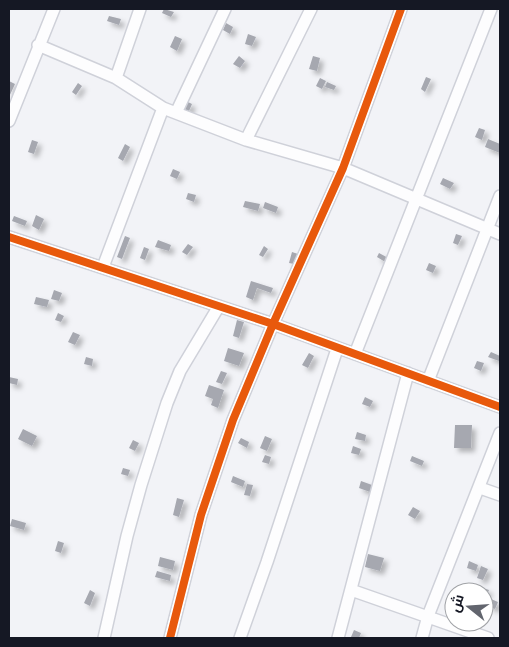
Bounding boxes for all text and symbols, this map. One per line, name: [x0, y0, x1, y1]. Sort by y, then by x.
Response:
north arrow: [444, 582, 494, 632]
text: ش: [446, 592, 468, 614]

